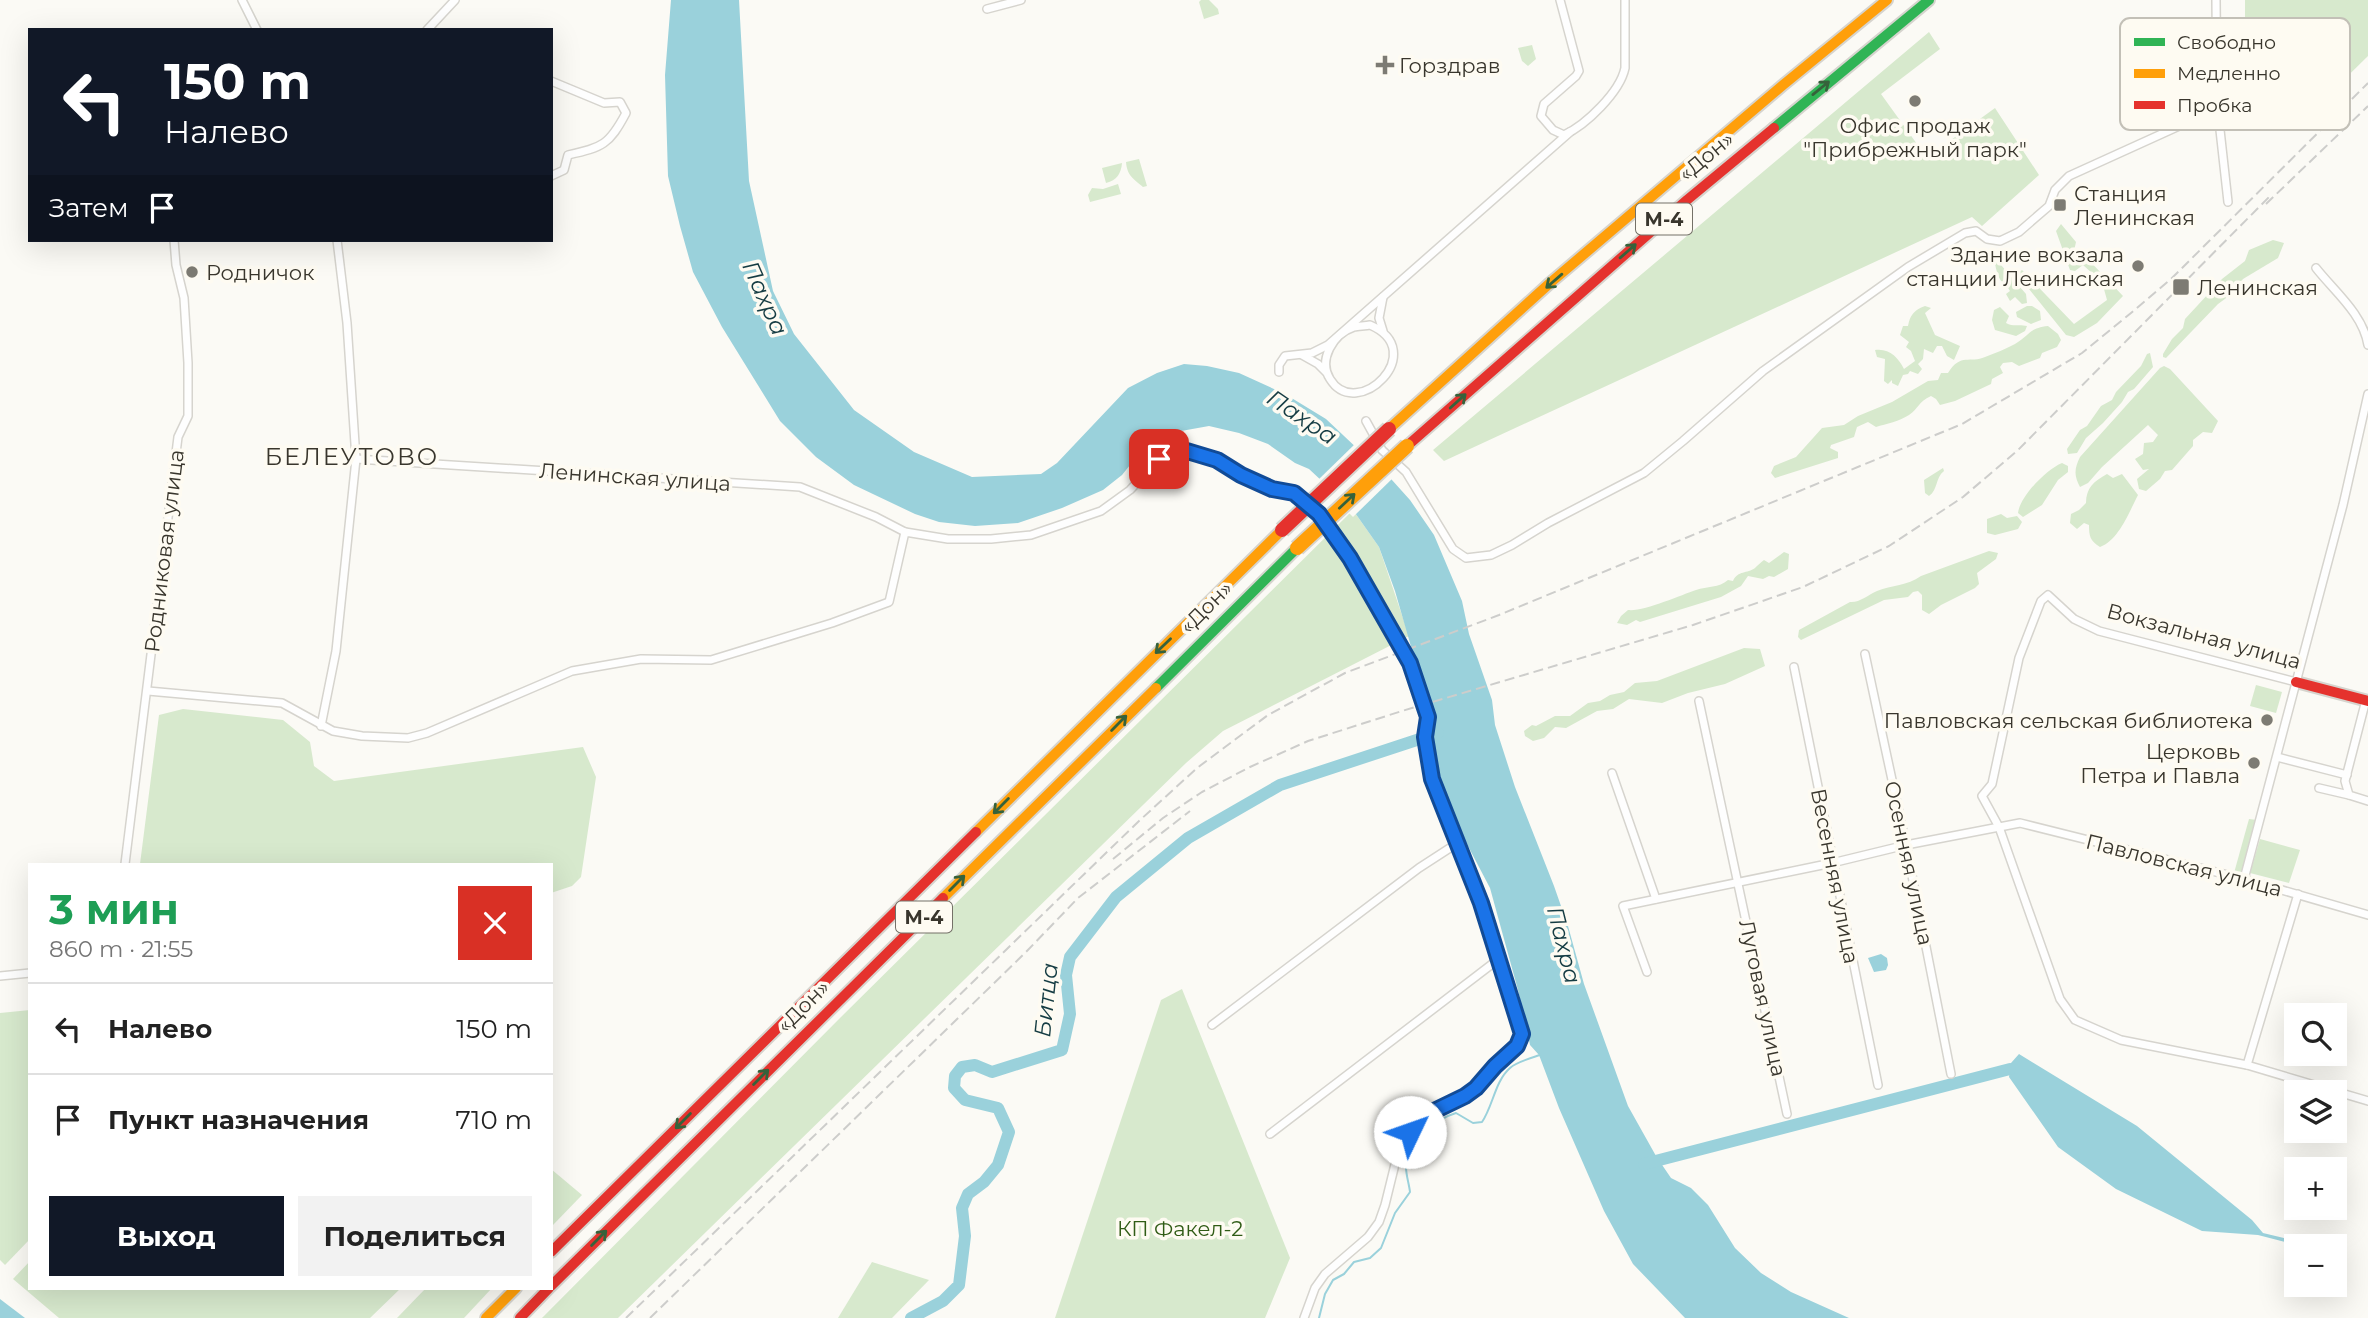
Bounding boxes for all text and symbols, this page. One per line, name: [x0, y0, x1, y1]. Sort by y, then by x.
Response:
legend: [2120, 18, 2350, 130]
text: Свободно: [2177, 31, 2276, 54]
text: 150 m: [164, 52, 311, 111]
place label: Горздрав: [1399, 53, 1500, 78]
icon: left: [49, 56, 140, 147]
marker: Горздрав: [1377, 57, 1393, 73]
text: Медленно: [2177, 62, 2281, 85]
one-way arrow: [1811, 80, 1829, 96]
marker: Офис продаж "Прибрежный парк": [1907, 93, 1923, 109]
text: Пробка: [2177, 94, 2252, 117]
text: Налево: [164, 112, 289, 151]
place label: Офис продаж "Прибрежный парк": [1803, 113, 2027, 162]
street label: «Дон»: [1673, 126, 1739, 186]
place label: Станция Ленинская: [2074, 181, 2195, 230]
icon: arrive: [143, 189, 181, 227]
text: Затем: [49, 192, 129, 224]
marker: Станция Ленинская: [2052, 197, 2068, 213]
road number: М-4: [1636, 204, 1692, 234]
place label: Здание вокзала станции Ленинская: [1906, 242, 2124, 291]
one-way arrow: [1619, 243, 1637, 259]
water label: Пахра: [736, 256, 794, 340]
marker: Здание вокзала станции Ленинская: [2130, 258, 2146, 274]
place label: Родничок: [206, 260, 314, 285]
marker: Родничок: [184, 264, 200, 280]
one-way arrow: [1546, 272, 1563, 289]
place label: Ленинская: [2197, 275, 2318, 300]
marker: Ленинская: [2171, 277, 2191, 297]
water label: Пахра: [1262, 383, 1342, 451]
one-way arrow: [1449, 393, 1467, 409]
pin: [1129, 429, 1189, 489]
icon: arrive: [1140, 440, 1178, 478]
district label: БЕЛЕУТОВО: [265, 442, 439, 471]
street label: Родниковая улица: [139, 448, 189, 654]
street label: Ленинская улица: [538, 458, 732, 496]
one-way arrow: [1338, 493, 1355, 510]
street label: «Дон»: [1175, 576, 1237, 638]
street label: Вокзальная улица: [2104, 598, 2304, 674]
one-way arrow: [1155, 637, 1172, 654]
place label: Павловская сельская библиотека: [1884, 708, 2253, 733]
marker: Павловская сельская библиотека: [2259, 712, 2275, 728]
one-way arrow: [1110, 715, 1127, 732]
place label: Церковь Петра и Павла: [2080, 739, 2240, 788]
marker: Церковь Петра и Павла: [2246, 755, 2262, 771]
street label: Осенняя улица: [1879, 779, 1939, 947]
street label: Весенняя улица: [1806, 786, 1864, 966]
one-way arrow: [993, 797, 1010, 814]
street label: Павловская улица: [2083, 828, 2285, 902]
one-way arrow: [949, 875, 966, 892]
text: 3 мин: [49, 883, 179, 935]
button: close: [458, 886, 532, 960]
road number: М-4: [896, 902, 952, 932]
water label: Пахра: [1541, 903, 1587, 987]
street label: Луговая улица: [1734, 917, 1792, 1079]
text: 860 m · 21:55: [49, 935, 193, 963]
water label: Битца: [1028, 961, 1064, 1039]
street label: «Дон»: [772, 975, 834, 1037]
map controls: [2284, 1003, 2347, 1297]
button: search: [2284, 1003, 2347, 1066]
icon: left: [49, 1010, 87, 1048]
text: Налево: [108, 1013, 212, 1045]
text: 150 m: [456, 1013, 532, 1045]
one-way arrow: [752, 1069, 769, 1086]
button: layers: [2284, 1080, 2347, 1143]
position arrow: [1373, 1095, 1447, 1169]
icon: arrive: [49, 1101, 87, 1139]
text: Пункт назначения: [108, 1104, 369, 1136]
text: 710 m: [455, 1104, 532, 1136]
one-way arrow: [674, 1112, 691, 1129]
button: +: [2284, 1157, 2347, 1220]
button: Выход: [49, 1196, 284, 1276]
button: Поделиться: [298, 1196, 532, 1276]
park label: КП Факел-2: [1117, 1216, 1243, 1241]
one-way arrow: [591, 1229, 608, 1246]
button: −: [2284, 1234, 2347, 1297]

